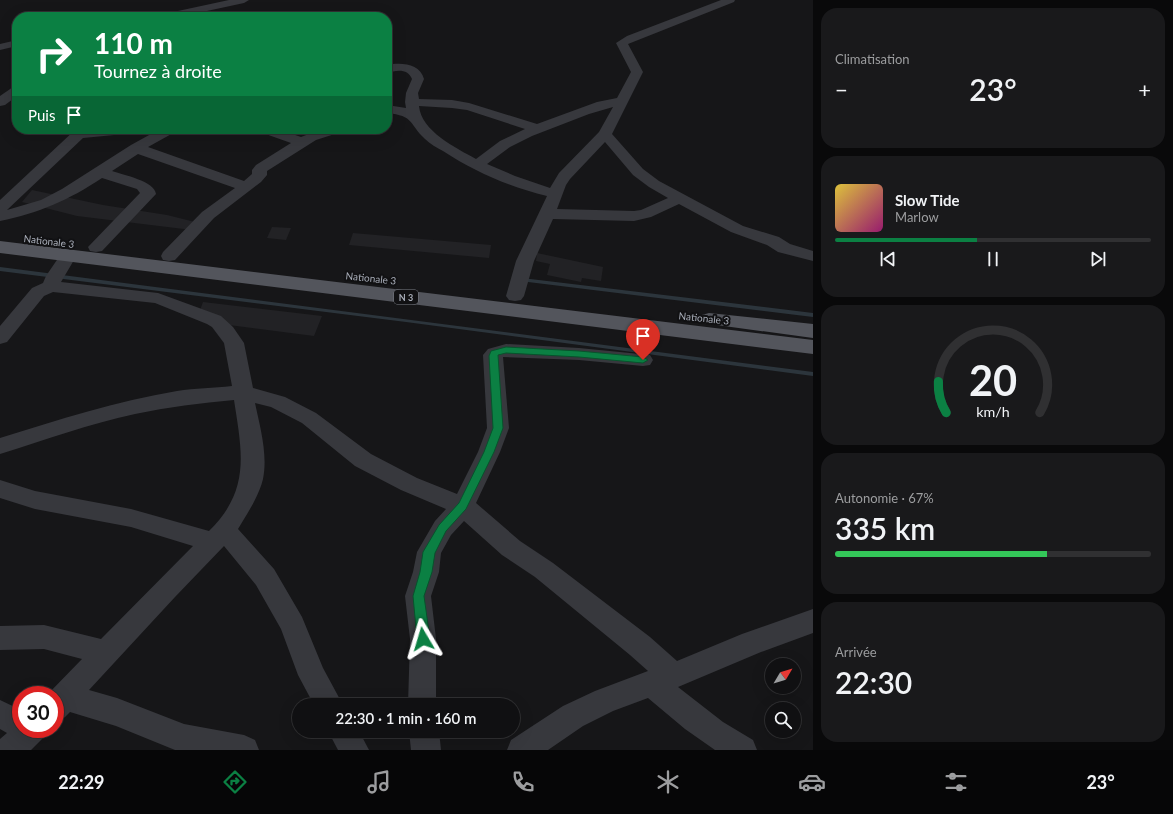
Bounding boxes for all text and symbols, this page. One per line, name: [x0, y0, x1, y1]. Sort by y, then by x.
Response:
text: 110 m: [94, 26, 173, 60]
icon: right: [28, 28, 80, 80]
text: Climatisation: [835, 51, 910, 67]
text: Tournez à droite: [94, 60, 222, 82]
text: 23°: [969, 71, 1017, 107]
text: −: [835, 76, 848, 103]
text: +: [1138, 76, 1151, 103]
icon: arrive: [63, 104, 85, 126]
text: Puis: [28, 106, 55, 124]
text: Slow Tide: [895, 191, 960, 209]
text: Marlow: [895, 209, 939, 225]
street label: Nationale 3: [23, 232, 75, 250]
icon: previous: [877, 248, 899, 270]
icon: pause: [982, 248, 1004, 270]
icon: next: [1087, 248, 1109, 270]
street label: Nationale 3: [345, 269, 397, 287]
road number: N 3: [394, 290, 418, 304]
street label: Nationale 3: [678, 309, 730, 327]
pin: [626, 319, 660, 360]
icon: arrive: [632, 325, 654, 347]
text: 20: [969, 355, 1017, 405]
text: km/h: [976, 403, 1010, 420]
text: Autonomie · 67%: [835, 490, 934, 506]
text: 335 km: [835, 510, 935, 546]
position arrow: [402, 618, 444, 660]
text: Arrivée: [835, 644, 877, 660]
north arrow: [765, 658, 801, 694]
map controls: [765, 658, 801, 738]
text: 22:30: [835, 664, 912, 700]
speed limit sign: 30: [12, 686, 64, 738]
button: search: [765, 702, 801, 738]
text: 22:30 · 1 min · 160 m: [336, 709, 476, 727]
icon: directions: [221, 768, 249, 796]
icon: music: [365, 768, 393, 796]
icon: phone: [509, 768, 537, 796]
icon: climate: [654, 768, 682, 796]
icon: car: [798, 768, 826, 796]
icon: filters: [942, 768, 970, 796]
text: 22:29: [58, 771, 105, 793]
text: 23°: [1086, 771, 1115, 793]

